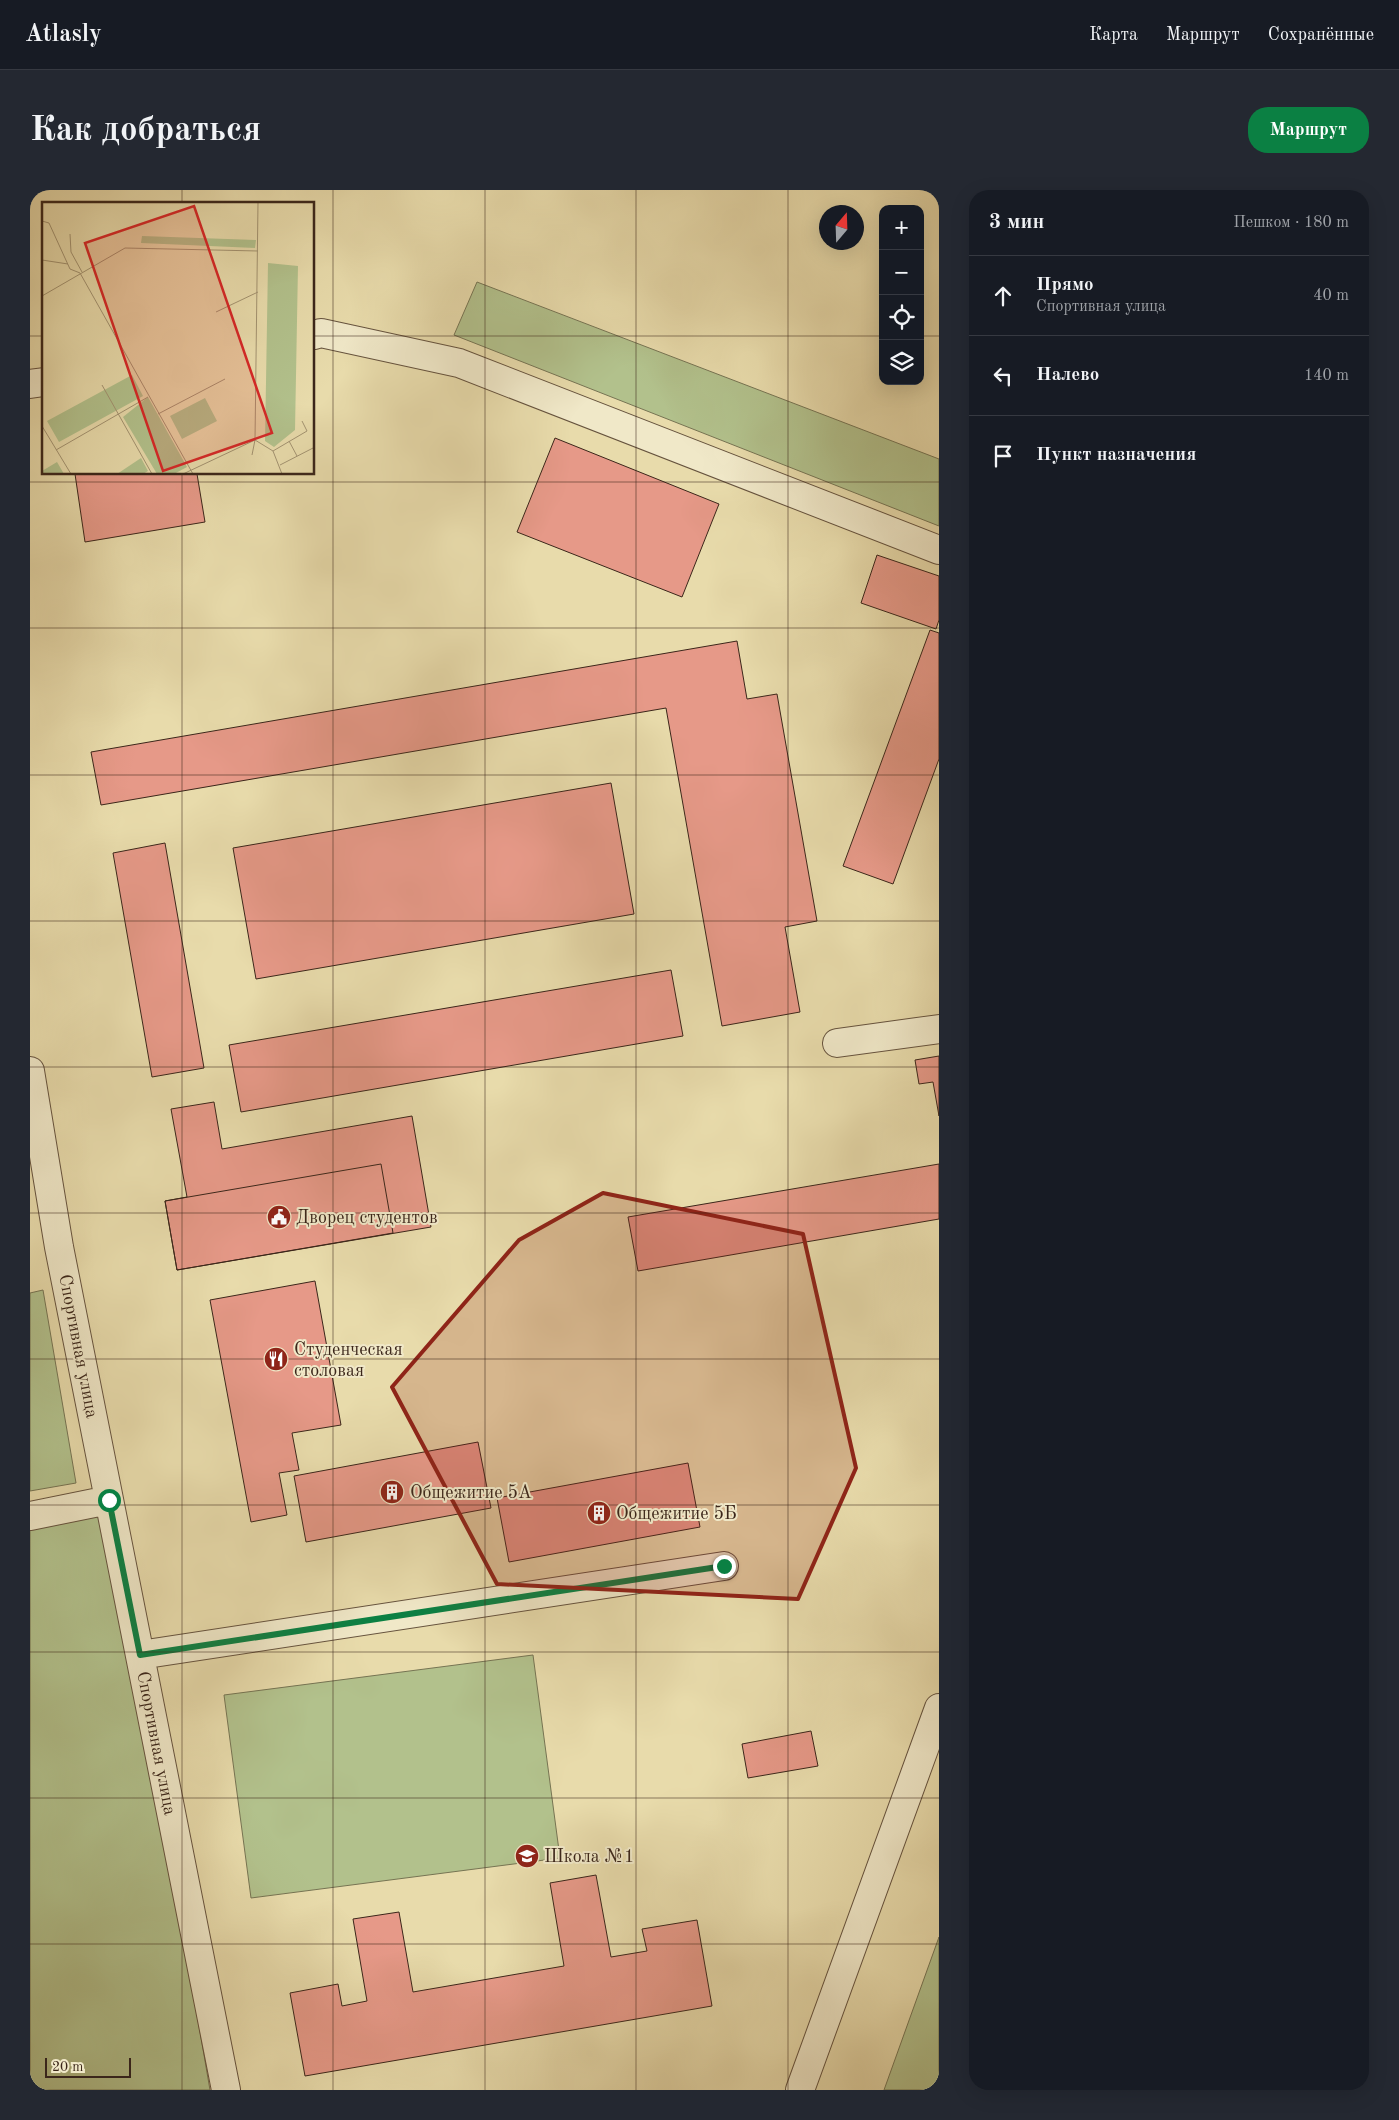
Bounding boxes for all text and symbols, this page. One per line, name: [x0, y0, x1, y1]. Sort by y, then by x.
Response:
text: Atlasly: [25, 23, 102, 47]
text: Карта: [1089, 26, 1138, 44]
text: Маршрут: [1166, 26, 1240, 44]
text: Сохранённые: [1268, 26, 1374, 44]
button: Маршрут: [1248, 107, 1369, 153]
text: Как добраться: [30, 113, 261, 148]
inset map: [42, 202, 315, 475]
north arrow: [819, 205, 864, 250]
map controls: [879, 205, 924, 385]
button: +: [879, 205, 924, 250]
text: 3 мин: [989, 212, 1044, 233]
text: Пешком · 180 m: [1233, 215, 1349, 231]
button: −: [879, 250, 924, 295]
text: Прямо: [1036, 276, 1094, 295]
icon: ahead: [989, 282, 1017, 310]
text: 40 m: [1313, 288, 1349, 304]
button: locate: [879, 295, 924, 340]
text: Спортивная улица: [1036, 299, 1166, 315]
button: layers: [879, 340, 924, 385]
icon: left: [989, 362, 1017, 390]
text: Налево: [1036, 366, 1099, 385]
text: 140 m: [1304, 368, 1349, 384]
icon: arrive: [989, 442, 1017, 470]
text: Пункт назначения: [1036, 446, 1196, 465]
public building icon: Дворец студентов: [266, 1204, 292, 1230]
place label: Дворец студентов: [296, 1209, 438, 1227]
street label: Спортивная улица: [55, 1273, 101, 1420]
place label: Студенческая столовая: [294, 1341, 403, 1380]
restaurant icon: Студенческая столовая: [263, 1346, 289, 1372]
building icon: Общежитие 5А: [379, 1479, 405, 1505]
place label: Общежитие 5А: [410, 1484, 532, 1502]
route start: [98, 1489, 121, 1512]
building icon: Общежитие 5Б: [586, 1500, 612, 1526]
place label: Общежитие 5Б: [616, 1505, 737, 1523]
route end: [713, 1555, 736, 1578]
street label: Спортивная улица: [133, 1670, 179, 1817]
school or university icon: Школа №1: [514, 1843, 540, 1869]
place label: Школа №1: [544, 1848, 634, 1866]
scale bar: [45, 2055, 131, 2078]
text: 20 m: [52, 2060, 83, 2074]

